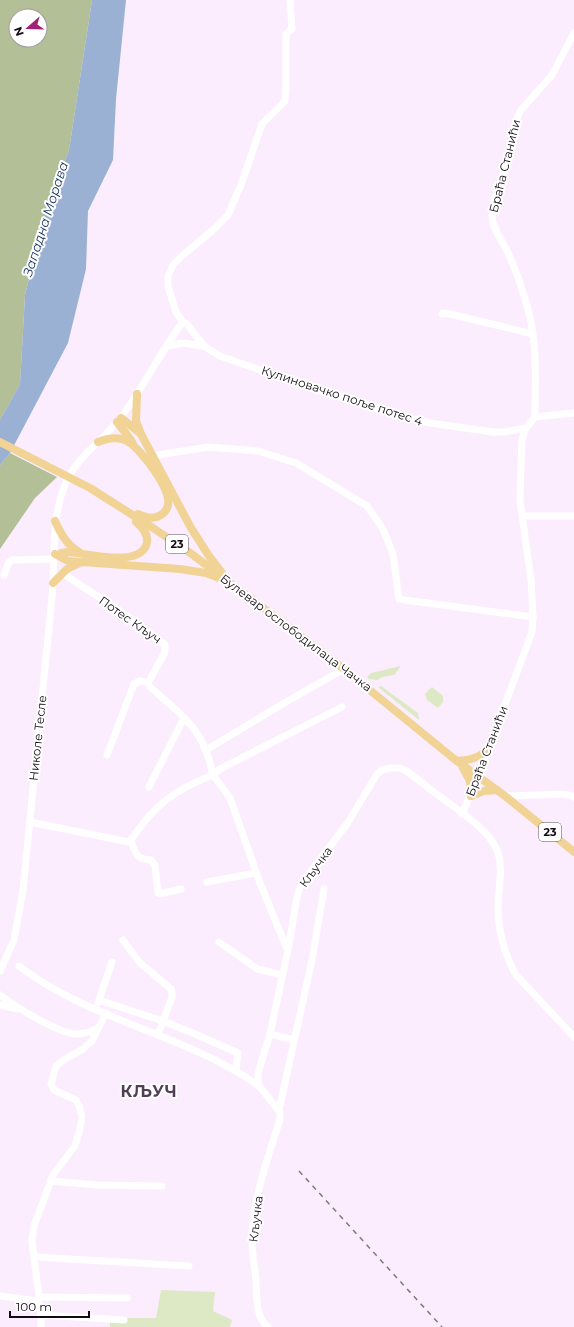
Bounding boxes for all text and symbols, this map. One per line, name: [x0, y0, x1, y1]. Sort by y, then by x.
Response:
north arrow: [8, 8, 48, 48]
text: N: [11, 25, 27, 38]
street label: Браћа Станићи: [486, 118, 523, 214]
water label: Западна Морава: [19, 159, 71, 279]
street label: Кулиновачко поље потес 4: [260, 362, 425, 429]
road number: 23: [166, 535, 188, 553]
street label: Булевар ослободилаца Чачка: [217, 571, 375, 695]
street label: Потес Кључ: [96, 593, 164, 647]
street label: Николе Тесле: [26, 694, 49, 781]
street label: Браћа Станићи: [462, 703, 511, 798]
road number: 23: [539, 823, 561, 841]
street label: Кључка: [296, 843, 335, 890]
district label: КЉУЧ: [120, 1082, 178, 1101]
street label: Кључка: [245, 1195, 266, 1243]
scale bar: [10, 1293, 89, 1319]
text: 100 m: [16, 1299, 52, 1314]

